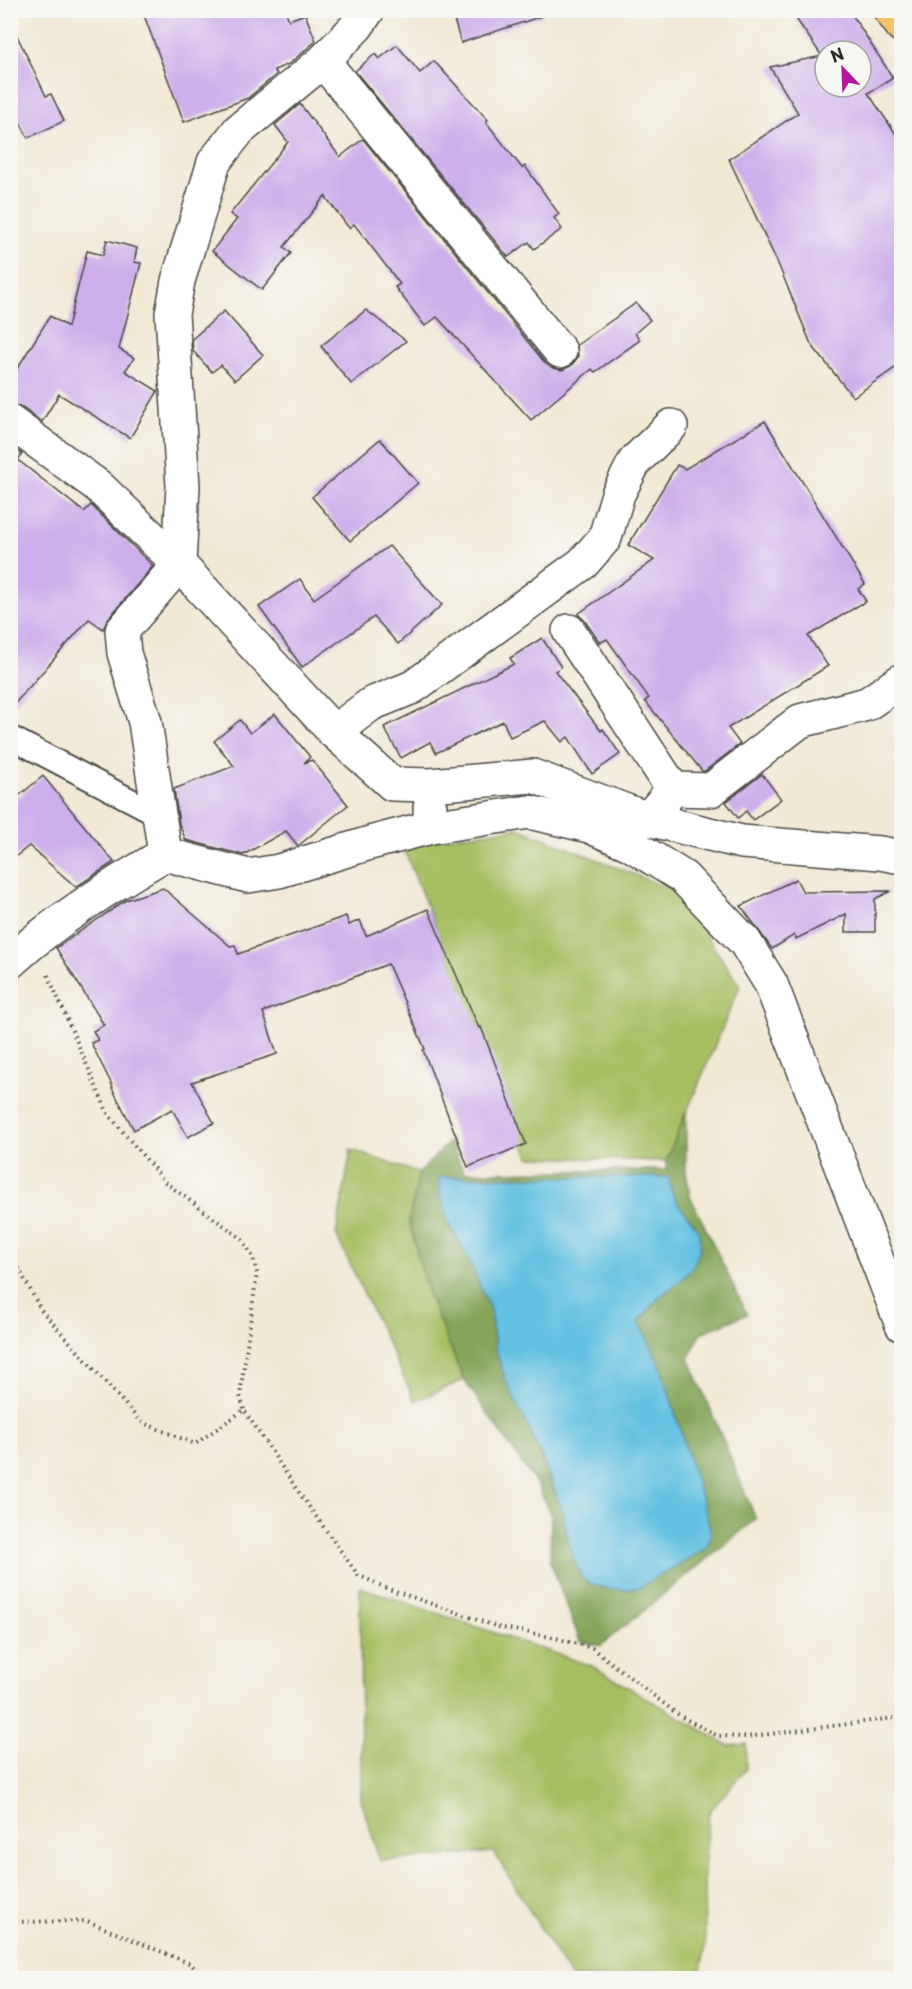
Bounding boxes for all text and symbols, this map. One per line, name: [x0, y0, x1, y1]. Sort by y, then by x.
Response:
north arrow: [813, 39, 873, 99]
text: N: [826, 41, 847, 68]

